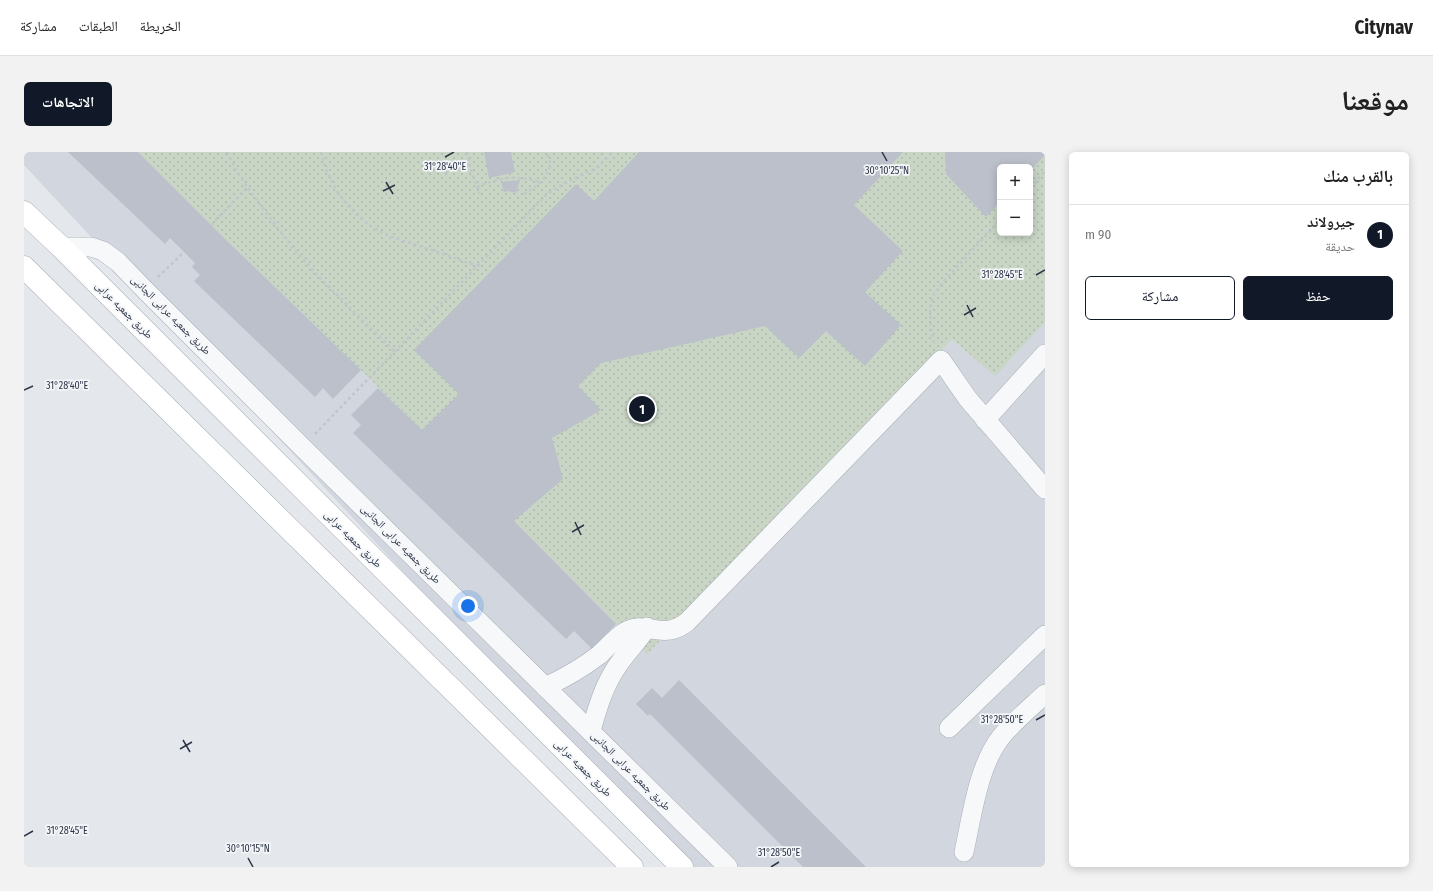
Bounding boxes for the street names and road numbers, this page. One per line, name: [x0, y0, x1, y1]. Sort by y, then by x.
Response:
street label: طريق جمعيه عرابى الجانبى: [128, 272, 214, 358]
street label: طريق جمعيه عرابى: [93, 279, 155, 341]
street label: طريق جمعيه عرابى الجانبى: [358, 501, 444, 587]
street label: طريق جمعيه عرابى: [322, 508, 384, 570]
street label: طريق جمعيه عرابى الجانبى: [588, 728, 674, 814]
street label: طريق جمعيه عرابى: [552, 737, 614, 799]

